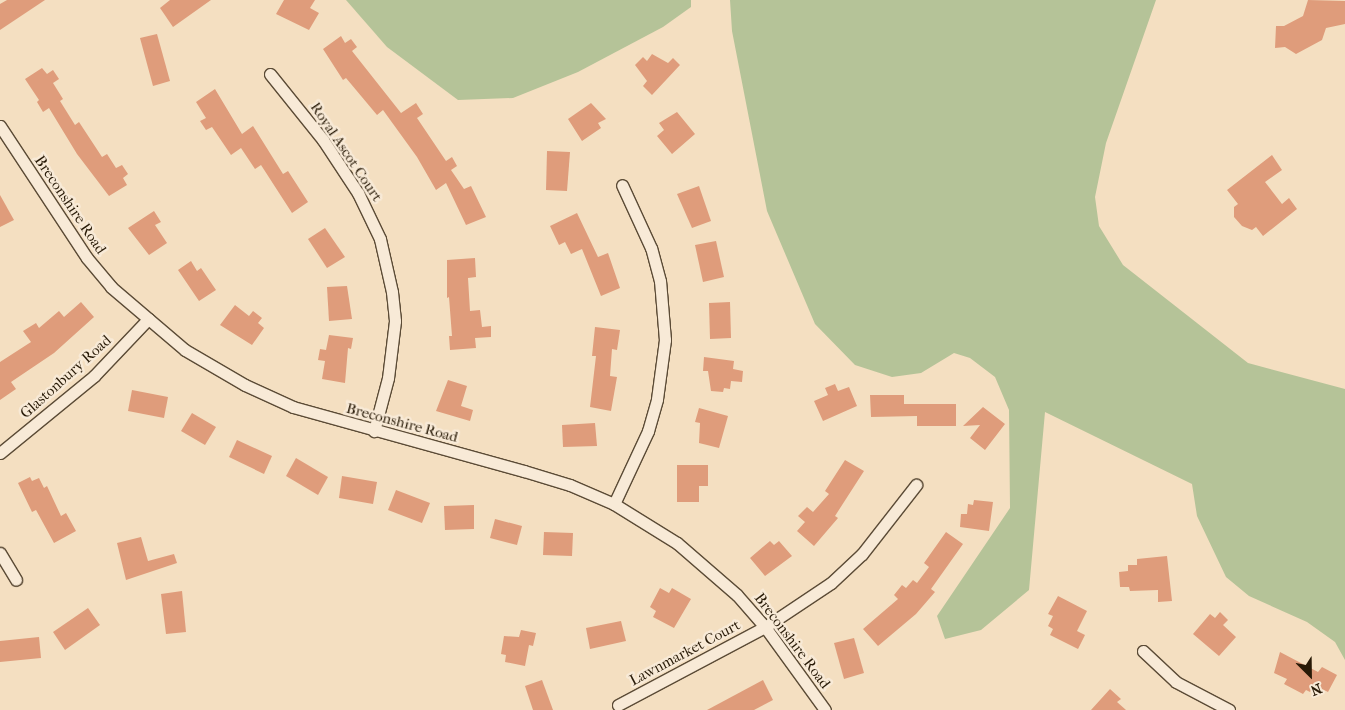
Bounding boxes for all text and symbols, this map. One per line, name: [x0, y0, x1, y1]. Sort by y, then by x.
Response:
street label: Royal Ascot Court: [306, 99, 386, 205]
street label: Breconshire Road: [30, 152, 110, 258]
street label: Glastonbury Road: [17, 332, 115, 422]
street label: Breconshire Road: [344, 399, 460, 447]
street label: Breconshire Road: [750, 590, 834, 692]
street label: Lawnmarket Court: [627, 616, 743, 690]
north arrow: [1285, 650, 1335, 700]
text: N: [1308, 679, 1324, 699]

